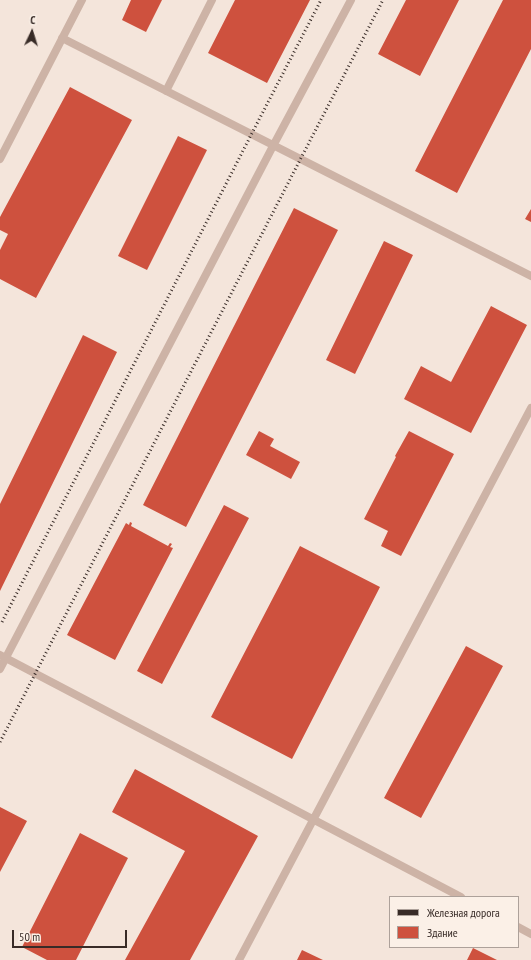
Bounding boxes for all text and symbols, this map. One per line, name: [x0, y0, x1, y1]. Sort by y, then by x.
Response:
north arrow: [12, 12, 52, 52]
text: С: [30, 13, 36, 27]
legend: [389, 896, 519, 948]
text: Железная дорога: [427, 905, 500, 920]
scale bar: [14, 922, 129, 948]
text: Здание: [427, 925, 458, 940]
text: 50 m: [19, 929, 40, 944]

